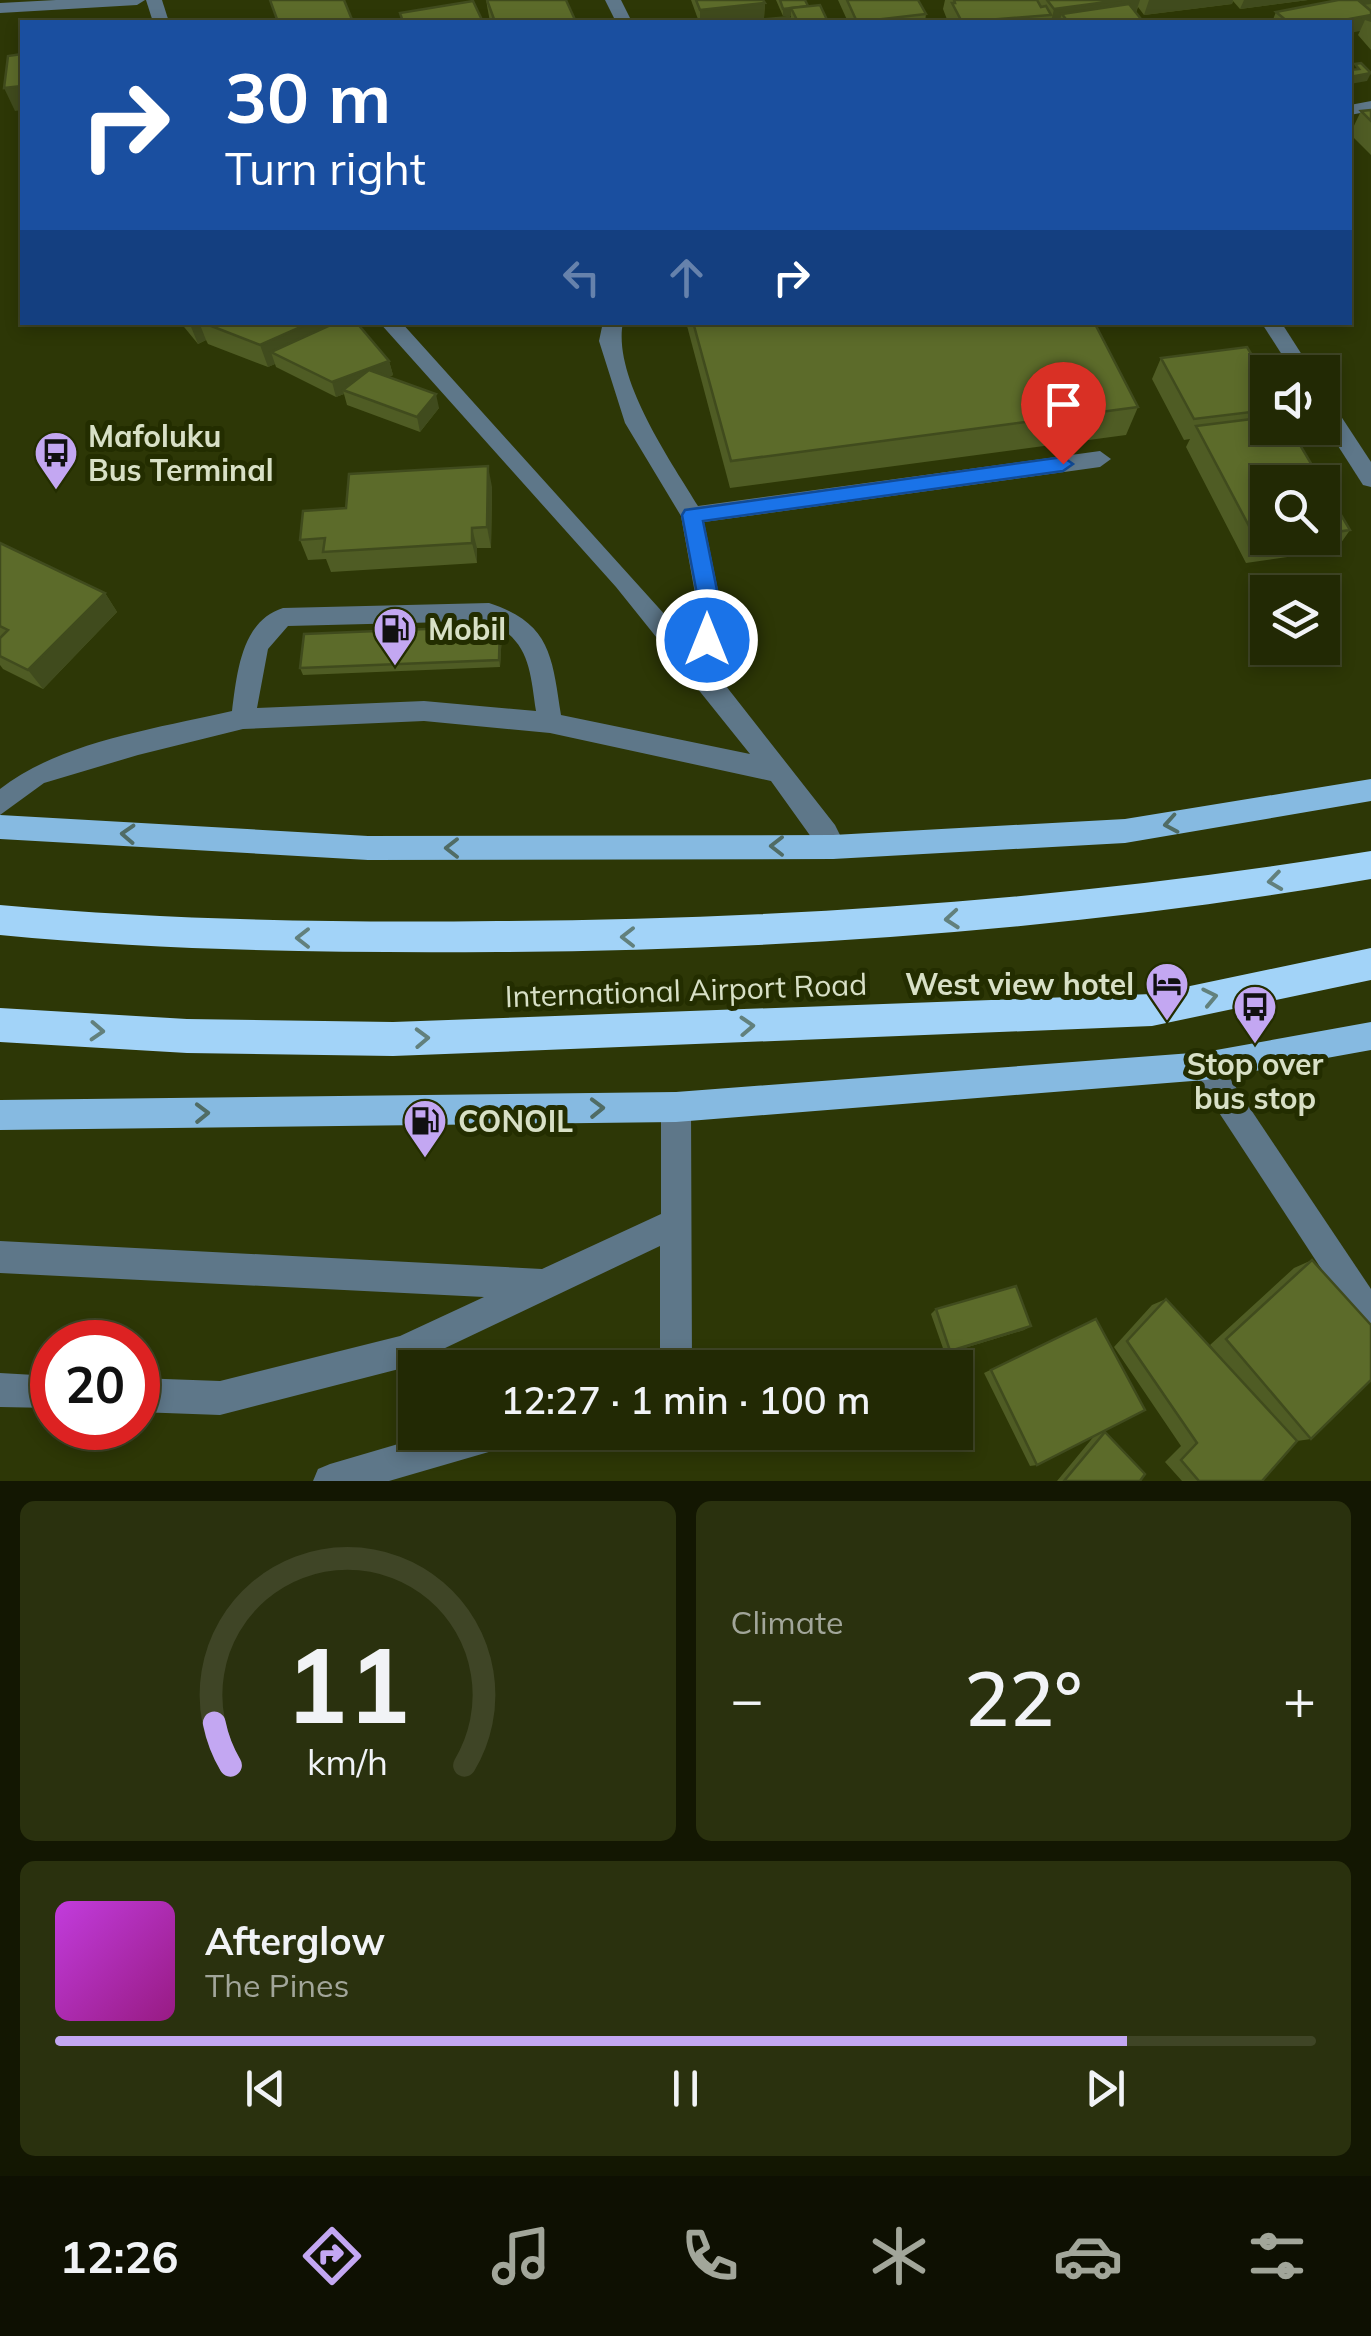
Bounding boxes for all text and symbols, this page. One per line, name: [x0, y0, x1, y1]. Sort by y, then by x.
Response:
text: 30 m: [225, 53, 391, 141]
icon: right: [60, 60, 190, 190]
text: Turn right: [225, 140, 426, 196]
icon: left: [554, 250, 609, 305]
icon: ahead: [659, 250, 714, 305]
icon: right: [764, 250, 819, 305]
map controls: [1250, 355, 1340, 665]
button: sound: [1250, 355, 1340, 445]
pin: [1021, 362, 1106, 465]
icon: arrive: [1036, 377, 1091, 432]
place label: Mafoluku Bus Terminal: [88, 417, 274, 489]
bus stop icon: Mafoluku Bus Terminal: [33, 430, 79, 491]
button: search: [1250, 465, 1340, 555]
button: layers: [1250, 575, 1340, 665]
position arrow: [655, 588, 759, 692]
fuel station icon: Mobil: [372, 606, 418, 667]
place label: Mobil: [428, 610, 506, 648]
one-way arrow: [1163, 813, 1180, 834]
one-way arrow: [119, 824, 135, 845]
one-way arrow: [769, 835, 784, 857]
one-way arrow: [444, 837, 460, 859]
one-way arrow: [1266, 869, 1283, 890]
one-way arrow: [944, 908, 960, 930]
one-way arrow: [619, 926, 634, 948]
one-way arrow: [294, 927, 310, 949]
hotel icon: West view hotel: [1144, 961, 1190, 1022]
street label: International Airport Road: [504, 965, 868, 1015]
place label: West view hotel: [905, 965, 1134, 1003]
bus stop icon: Stop over bus stop: [1232, 984, 1278, 1045]
one-way arrow: [1201, 988, 1218, 1009]
one-way arrow: [739, 1016, 755, 1037]
one-way arrow: [90, 1020, 106, 1041]
one-way arrow: [415, 1028, 431, 1049]
place label: Stop over bus stop: [1187, 1045, 1324, 1117]
one-way arrow: [590, 1097, 606, 1119]
fuel station icon: CONOIL: [402, 1098, 448, 1159]
one-way arrow: [196, 1102, 211, 1124]
place label: CONOIL: [458, 1102, 573, 1140]
speed limit sign: 20: [30, 1320, 160, 1450]
text: 12:27 · 1 min · 100 m: [500, 1376, 871, 1424]
text: Climate: [731, 1602, 843, 1642]
text: 11: [285, 1618, 410, 1749]
text: 22°: [964, 1651, 1082, 1745]
text: −: [731, 1664, 764, 1733]
text: +: [1283, 1664, 1316, 1733]
text: km/h: [307, 1739, 388, 1784]
text: Afterglow: [205, 1917, 385, 1965]
text: The Pines: [205, 1965, 349, 2005]
icon: previous: [238, 2061, 293, 2116]
icon: pause: [658, 2061, 713, 2116]
icon: next: [1078, 2061, 1133, 2116]
icon: directions: [297, 2221, 367, 2291]
icon: music: [486, 2221, 556, 2291]
icon: phone: [675, 2221, 745, 2291]
icon: climate: [864, 2221, 934, 2291]
icon: car: [1053, 2221, 1123, 2291]
icon: filters: [1242, 2221, 1312, 2291]
text: 12:26: [59, 2228, 179, 2284]

